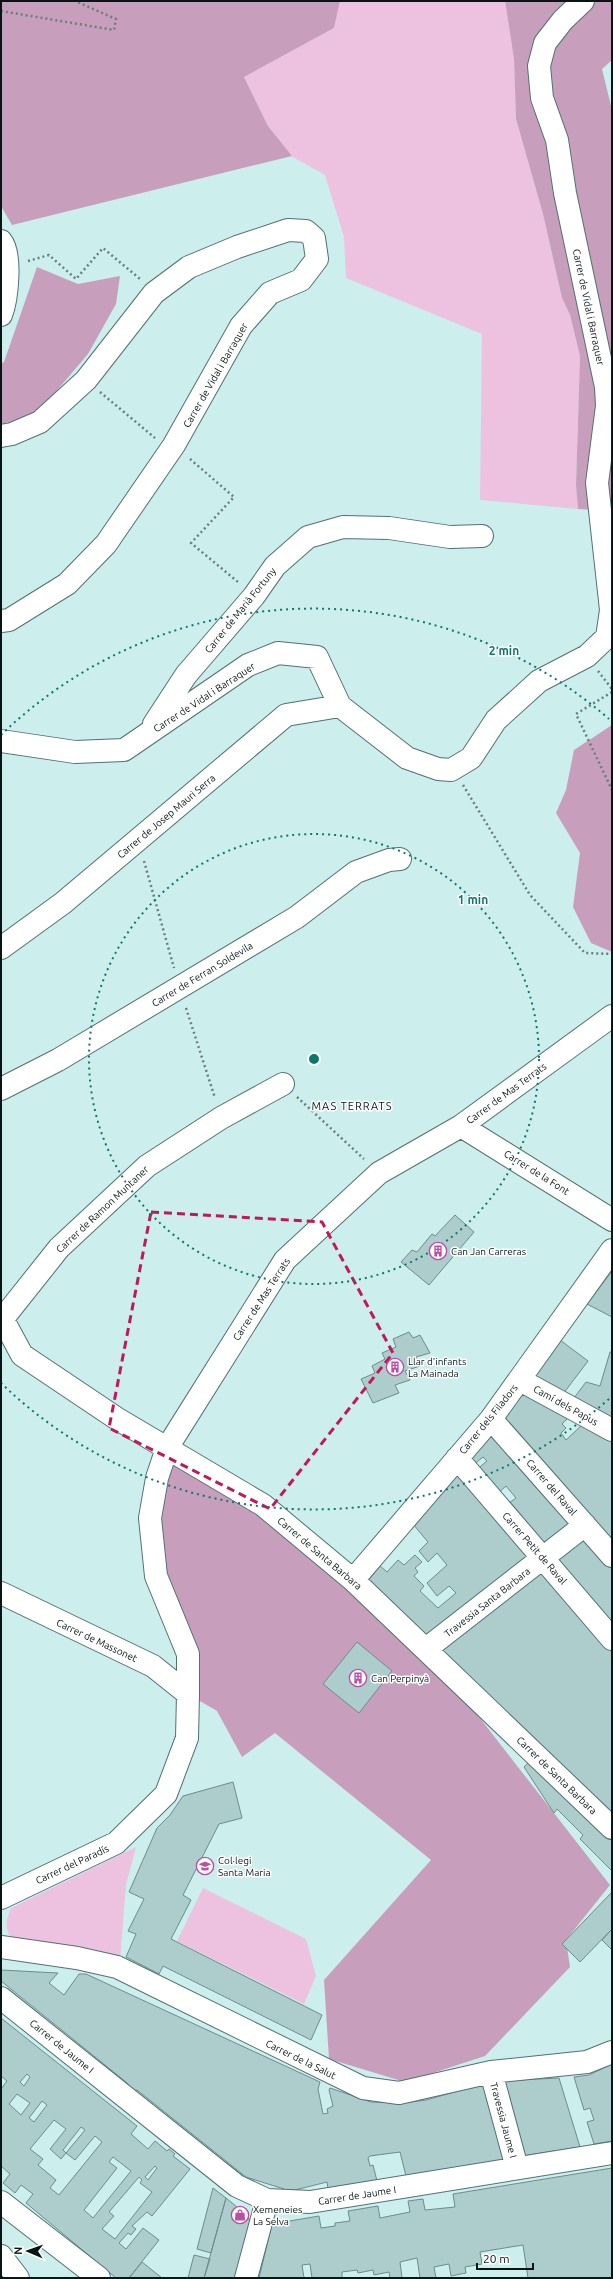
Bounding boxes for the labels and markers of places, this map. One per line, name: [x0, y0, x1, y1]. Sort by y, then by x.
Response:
centre of rings: [307, 1052, 321, 1066]
building icon: Can Jan Carreras: [428, 1241, 448, 1261]
place label: Can Jan Carreras: [451, 1246, 526, 1257]
place label: Llar d'infants La Mainada: [408, 1356, 466, 1379]
building icon: Llar d'infants La Mainada: [385, 1357, 405, 1377]
building icon: Can Perpinyà: [348, 1668, 368, 1688]
place label: Can Perpinyà: [371, 1673, 429, 1684]
place label: Col·legi Santa Maria: [218, 1855, 271, 1878]
school or university icon: Col·legi Santa Maria: [195, 1856, 215, 1876]
place label: Xemeneies La Selva: [253, 2204, 302, 2227]
shop icon: Xemeneies La Selva: [230, 2205, 250, 2225]

